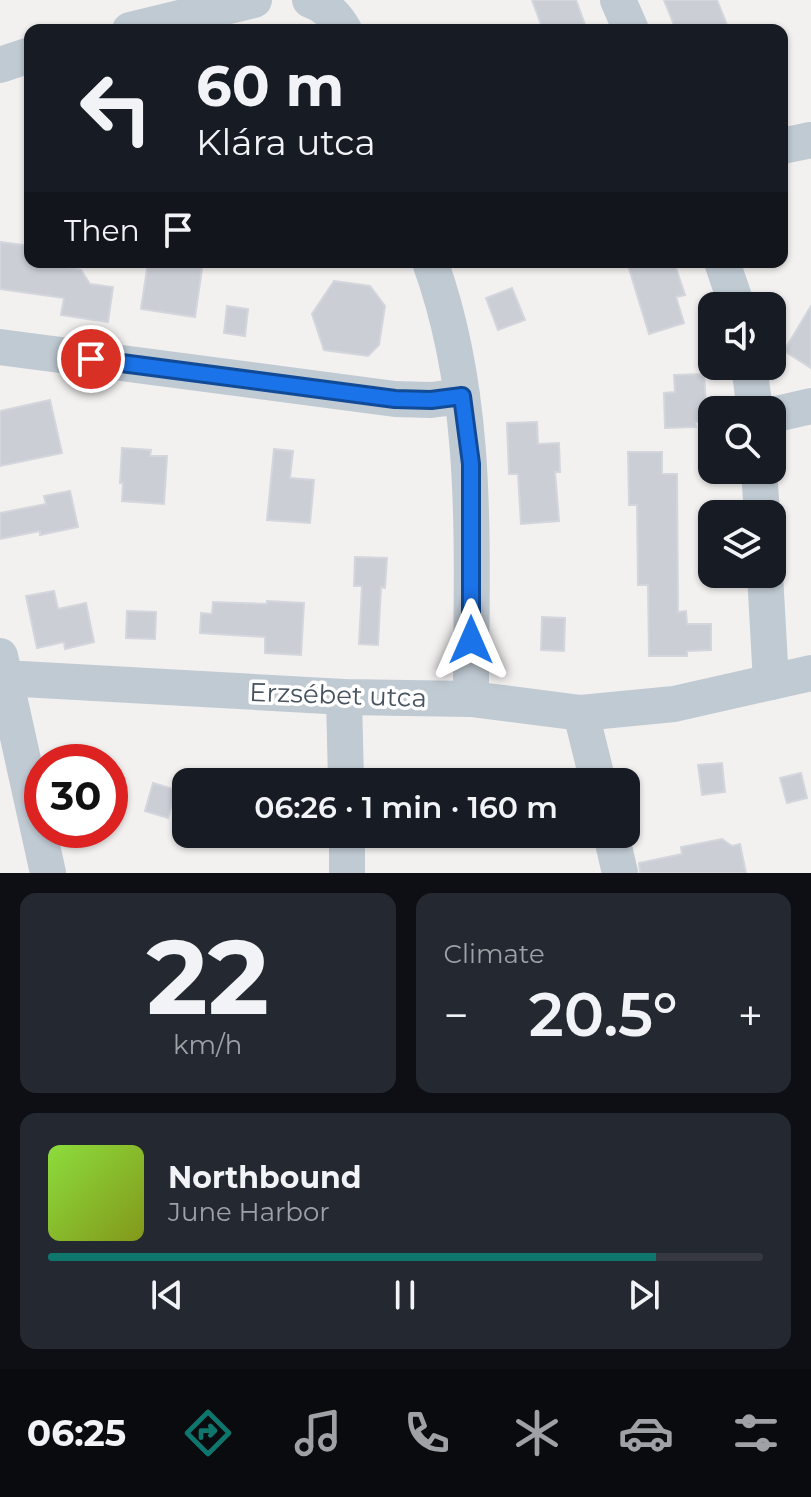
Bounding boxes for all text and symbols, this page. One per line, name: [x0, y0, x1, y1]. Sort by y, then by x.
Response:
text: 60 m: [196, 52, 344, 120]
icon: left: [64, 56, 168, 160]
text: Klára utca: [196, 120, 376, 164]
icon: arrive: [156, 208, 200, 252]
text: Then: [64, 212, 140, 249]
map controls: [698, 292, 786, 588]
button: sound: [698, 292, 786, 380]
pin: [57, 325, 125, 393]
icon: arrive: [69, 337, 113, 381]
button: search: [698, 396, 786, 484]
button: layers: [698, 500, 786, 588]
position arrow: [429, 598, 513, 682]
street label: Erzsébet utca: [249, 676, 427, 714]
speed limit sign: 30: [24, 744, 128, 848]
text: 06:26 · 1 min · 160 m: [254, 789, 558, 826]
text: 22: [146, 913, 269, 1040]
text: Climate: [444, 938, 545, 970]
text: 20.5°: [529, 978, 678, 1051]
text: −: [444, 988, 469, 1042]
text: +: [738, 988, 763, 1042]
text: km/h: [173, 1029, 242, 1061]
text: Northbound: [168, 1159, 362, 1196]
text: June Harbor: [168, 1196, 330, 1228]
icon: previous: [145, 1273, 189, 1317]
icon: pause: [383, 1273, 427, 1317]
icon: next: [622, 1273, 666, 1317]
icon: directions: [180, 1405, 236, 1461]
icon: music: [290, 1405, 346, 1461]
icon: phone: [399, 1405, 455, 1461]
icon: climate: [509, 1405, 565, 1461]
icon: car: [618, 1405, 674, 1461]
icon: filters: [728, 1405, 784, 1461]
text: 06:25: [27, 1411, 126, 1455]

